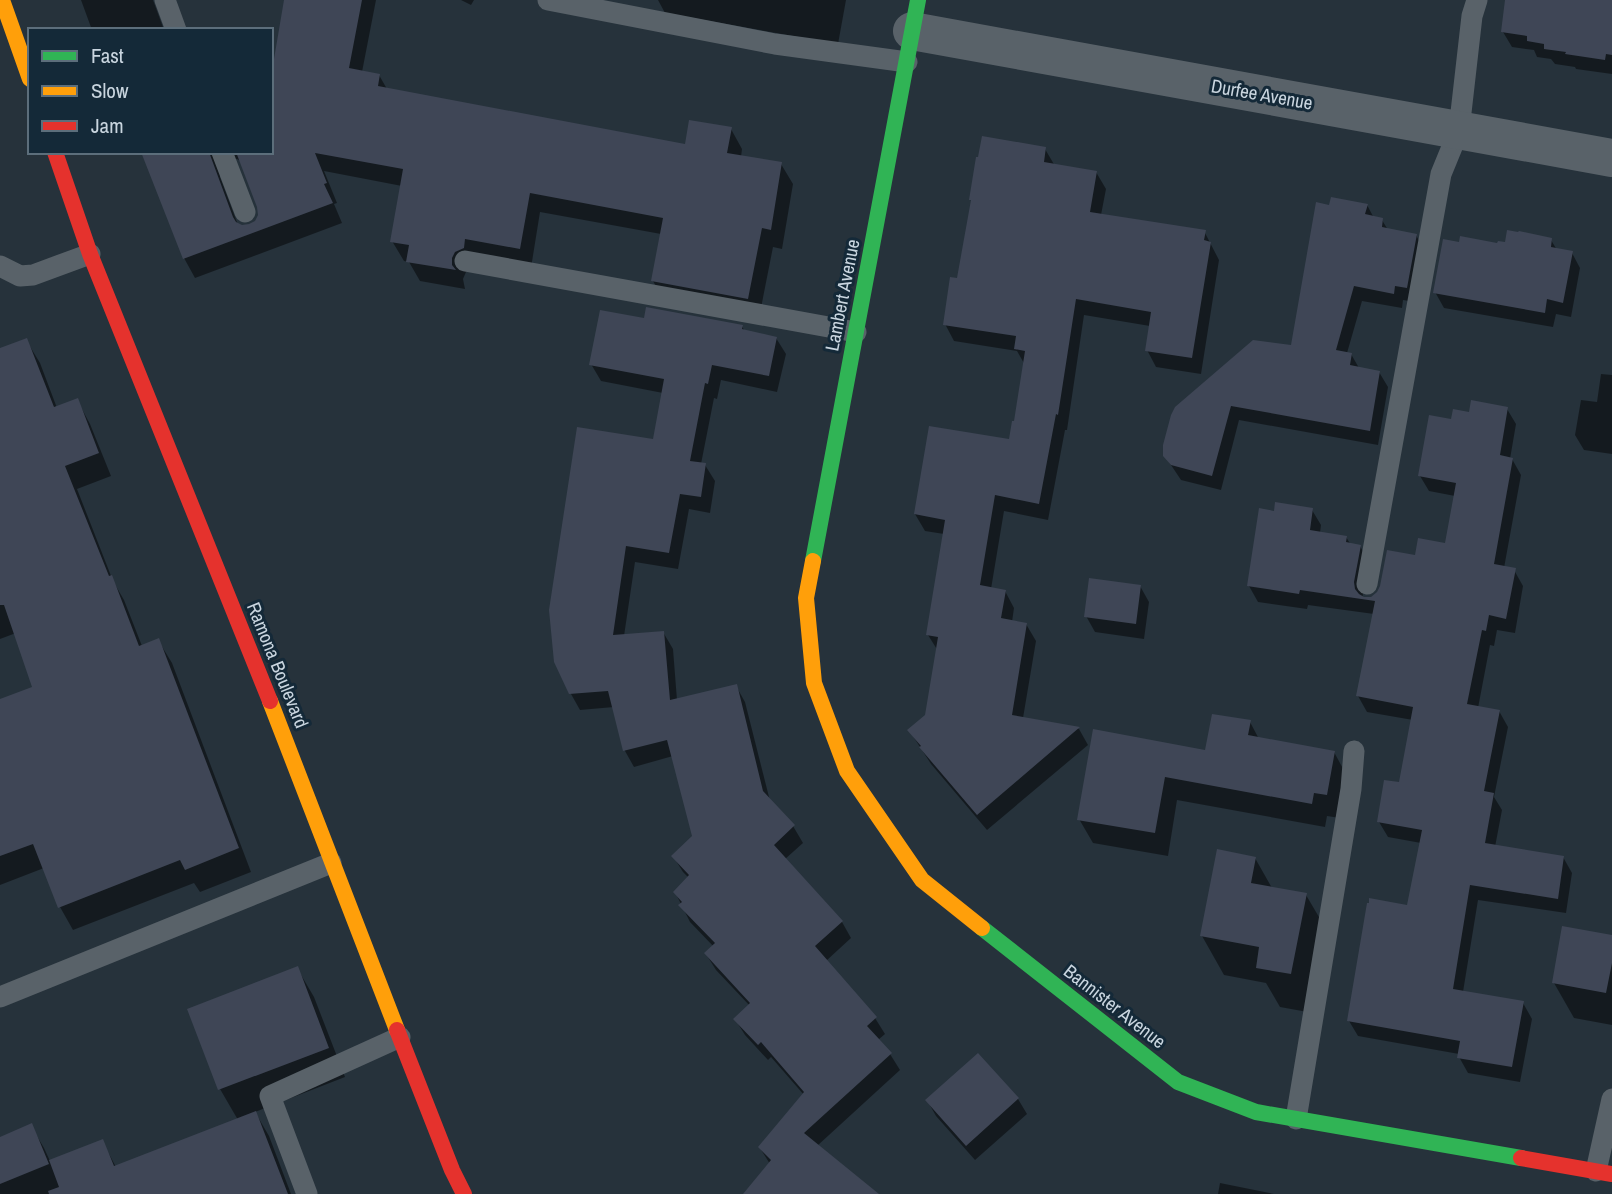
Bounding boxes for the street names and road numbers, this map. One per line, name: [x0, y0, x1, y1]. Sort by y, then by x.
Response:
street label: Durfee Avenue: [1209, 72, 1315, 116]
street label: Lambert Avenue: [818, 237, 866, 353]
street label: Ramona Boulevard: [241, 598, 315, 732]
street label: Bannister Avenue: [1059, 958, 1171, 1054]

